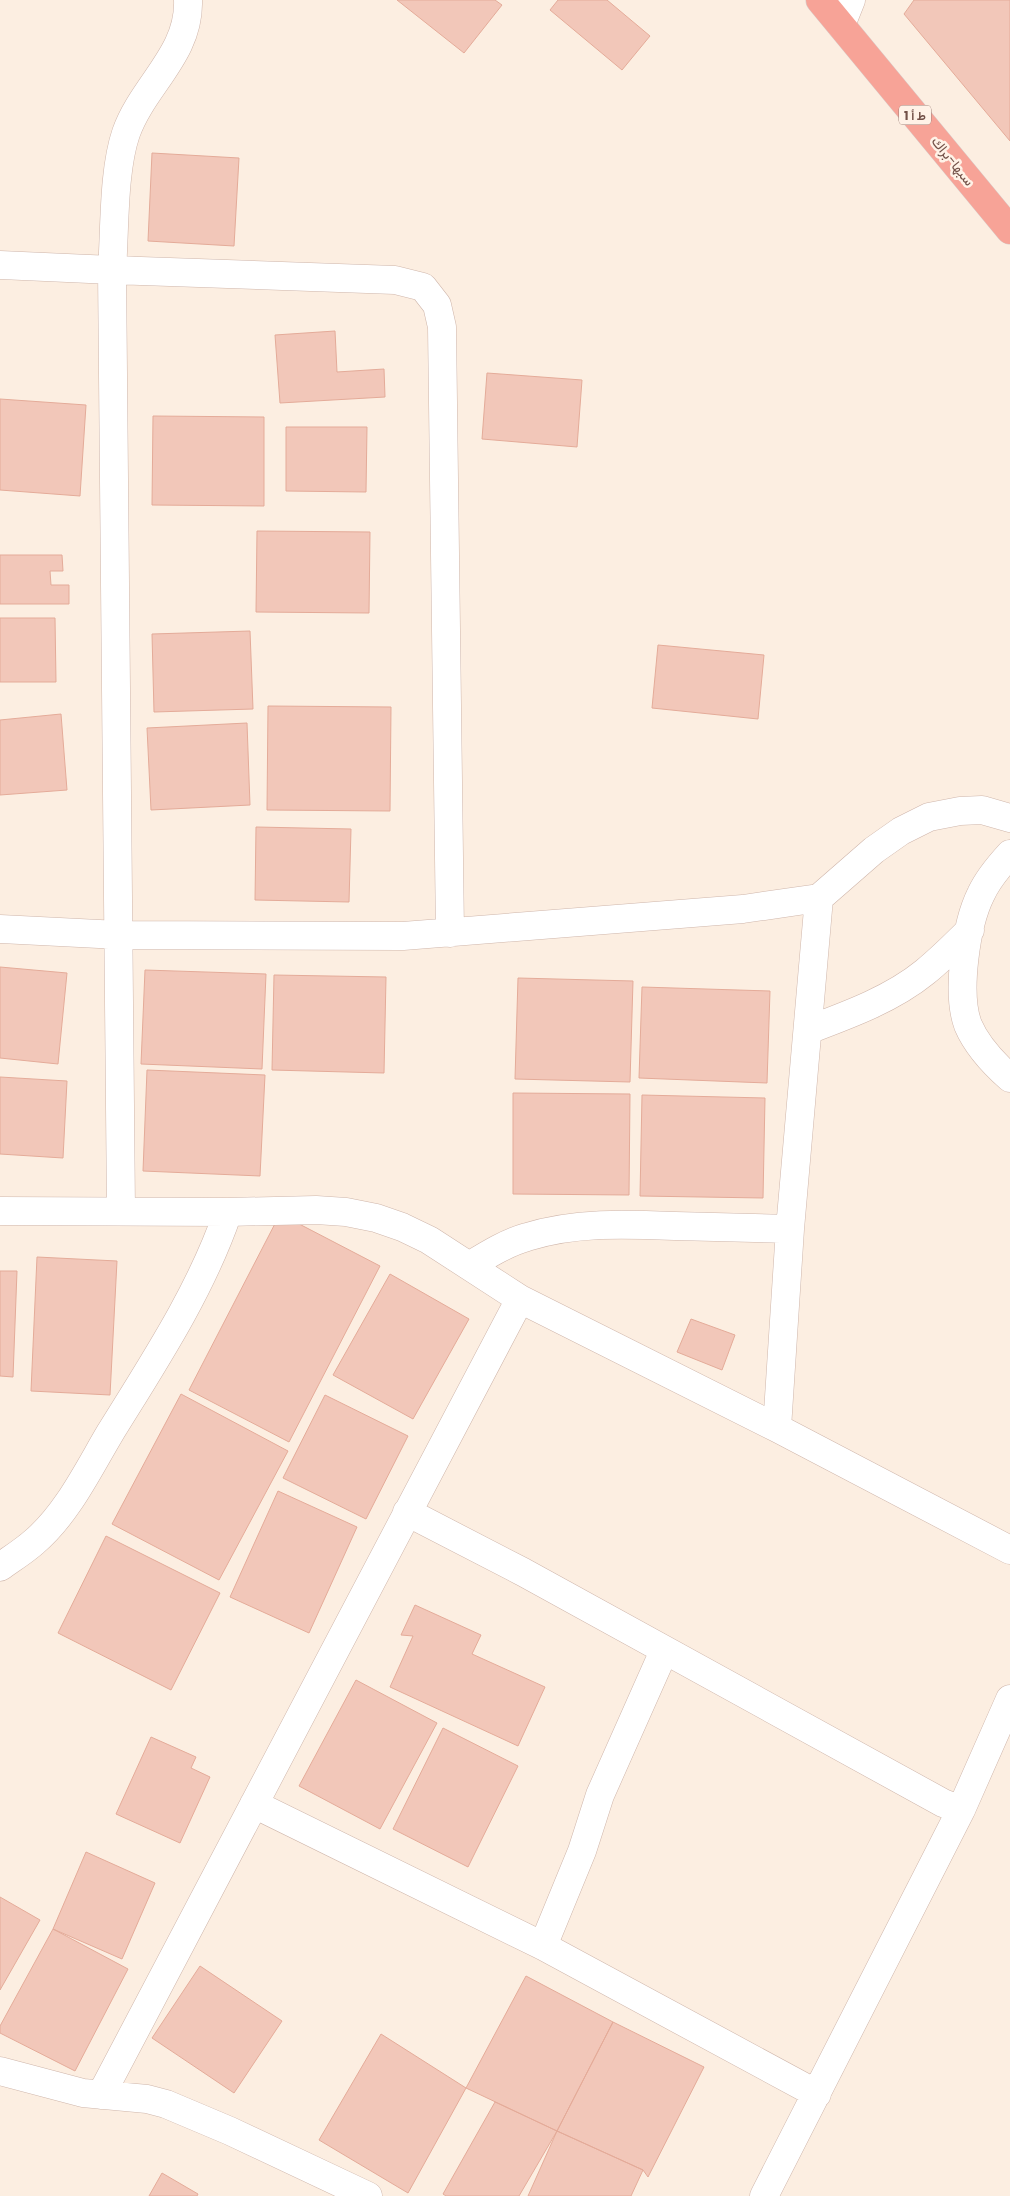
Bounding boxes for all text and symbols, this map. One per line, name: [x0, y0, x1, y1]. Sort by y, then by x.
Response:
road number: ط أ 1: [899, 106, 931, 124]
street label: سبها-براك: [927, 132, 979, 190]

